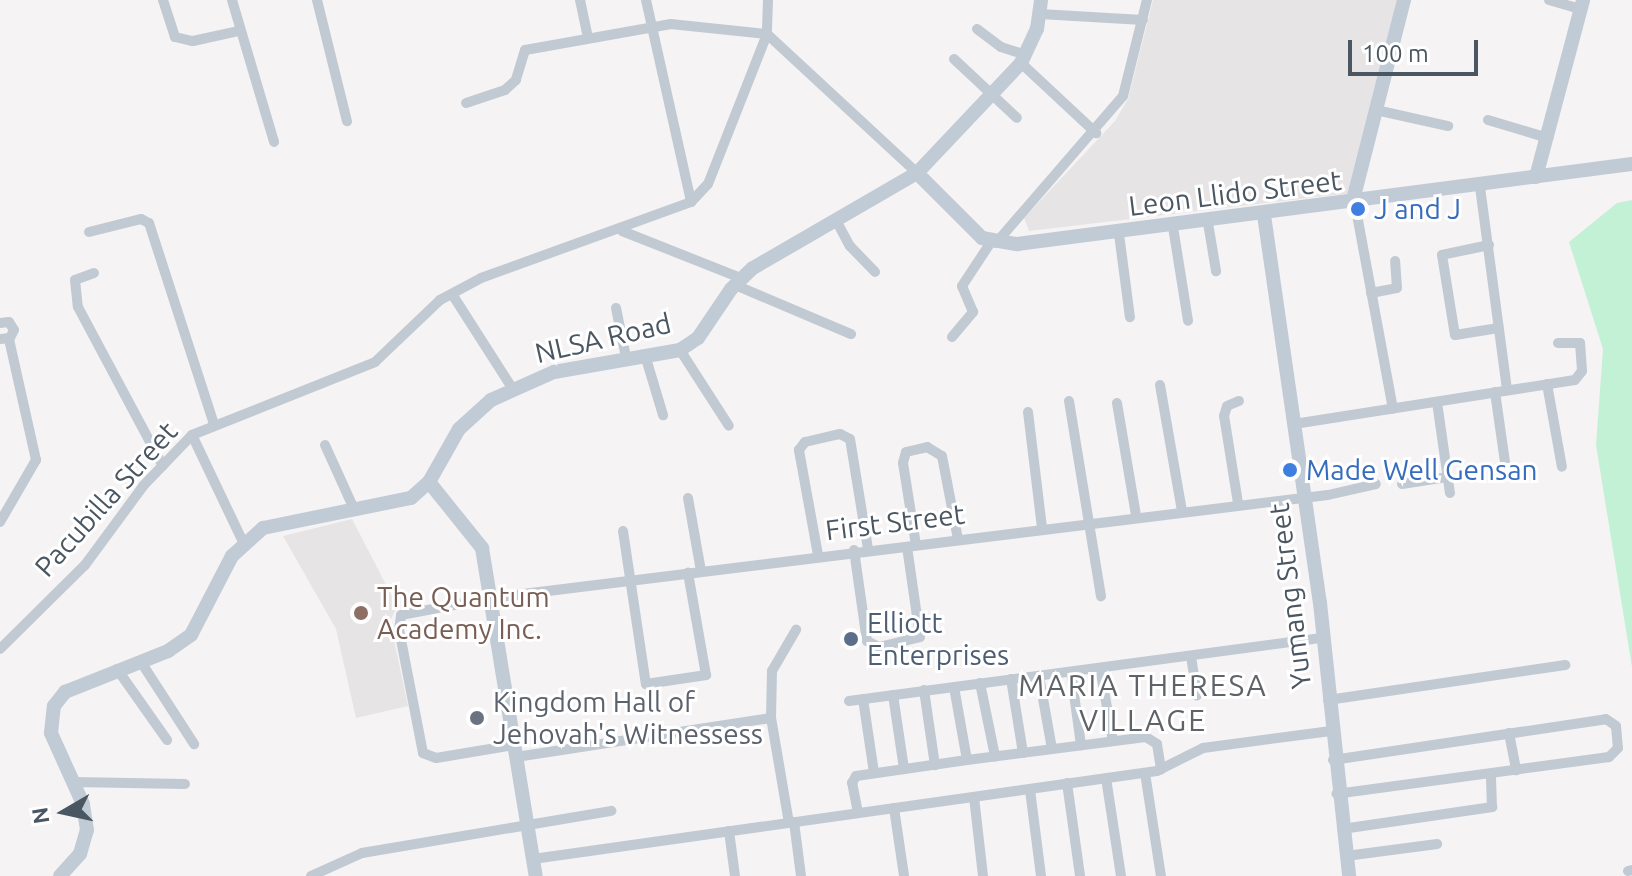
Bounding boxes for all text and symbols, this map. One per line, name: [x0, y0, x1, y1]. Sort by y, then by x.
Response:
scale bar: [1352, 24, 1482, 74]
text: 100 m: [1362, 40, 1429, 67]
street label: Leon Llido Street: [1127, 163, 1343, 223]
place label: J and J: [1374, 192, 1461, 226]
marker: J and J: [1349, 200, 1367, 218]
street label: NLSA Road: [532, 306, 674, 370]
street label: Pacubilla Street: [28, 415, 184, 583]
place label: Made Well Gensan: [1306, 453, 1538, 487]
marker: Made Well Gensan: [1281, 461, 1299, 479]
street label: First Street: [824, 497, 966, 547]
street label: Yumang Street: [1262, 501, 1318, 691]
place label: The Quantum Academy Inc.: [377, 580, 550, 646]
marker: The Quantum Academy Inc.: [352, 604, 370, 622]
place label: Elliott Enterprises: [867, 606, 1009, 672]
marker: Elliott Enterprises: [842, 630, 860, 648]
district label: MARIA THERESA VILLAGE: [1018, 667, 1268, 738]
place label: Kingdom Hall of Jehovah's Witnessess: [493, 685, 763, 751]
marker: Kingdom Hall of Jehovah's Witnessess: [468, 709, 486, 727]
north arrow: [24, 772, 104, 852]
text: N: [26, 806, 53, 826]

